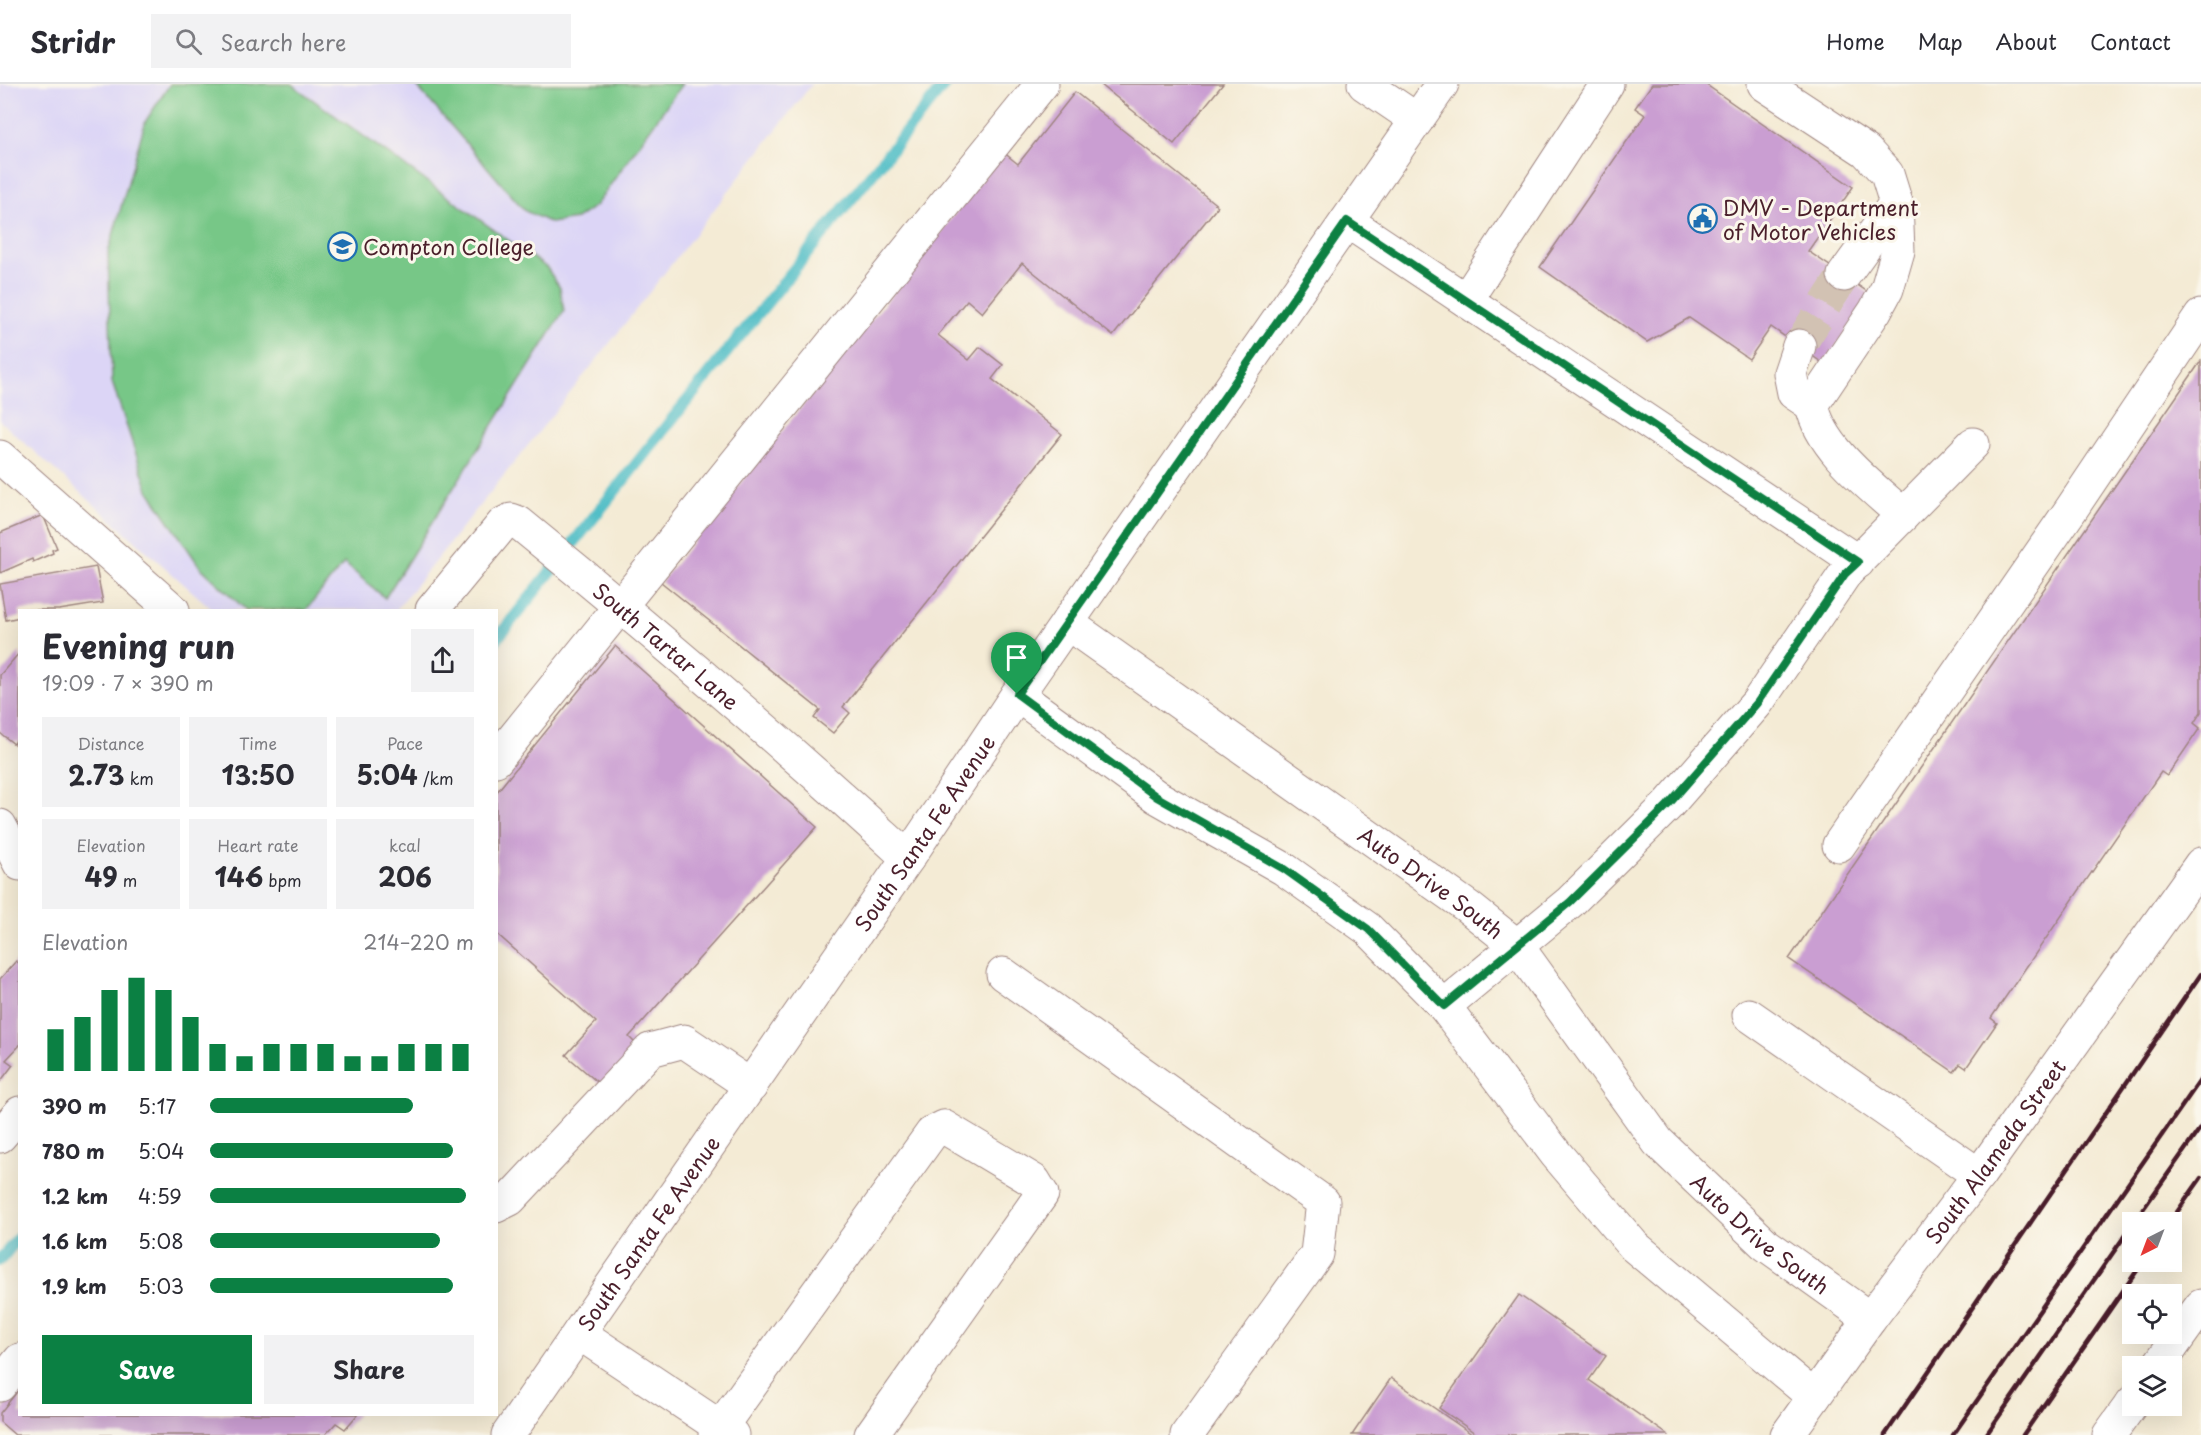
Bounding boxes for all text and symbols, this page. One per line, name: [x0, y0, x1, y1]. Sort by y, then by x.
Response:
search box: [151, 14, 571, 68]
text: Stridr: [30, 20, 115, 63]
icon: search: [172, 25, 205, 58]
text: Search here: [220, 25, 346, 58]
text: Home: [1826, 25, 1885, 57]
text: Map: [1918, 25, 1963, 57]
text: About: [1996, 25, 2057, 57]
text: Contact: [2090, 25, 2171, 57]
place label: DMV - Department of Motor Vehicles: [1723, 191, 1919, 247]
public building icon: DMV - Department of Motor Vehicles: [1686, 203, 1718, 235]
school or university icon: Compton College: [326, 230, 358, 262]
place label: Compton College: [363, 230, 534, 262]
street label: South Tartar Lane: [587, 574, 747, 717]
text: Evening run: [42, 620, 235, 670]
button: share: [411, 629, 474, 692]
pin: [991, 632, 1042, 694]
icon: arrive: [1000, 641, 1033, 674]
text: 19:09 · 7 × 390 m: [42, 668, 214, 698]
street label: South Santa Fe Avenue: [846, 728, 1002, 938]
text: Distance: [77, 731, 145, 755]
text: Time: [239, 731, 277, 755]
text: Pace: [387, 731, 423, 755]
text: 2.73: [68, 755, 125, 794]
text: 13:50: [222, 755, 294, 794]
text: 5:04: [356, 755, 418, 794]
text: km: [125, 766, 154, 790]
text: /km: [418, 766, 454, 790]
street label: Auto Drive South: [1352, 818, 1511, 946]
text: Elevation: [76, 833, 146, 857]
text: Heart rate: [218, 833, 298, 857]
text: kcal: [389, 833, 421, 857]
text: 49: [85, 857, 118, 896]
text: 146: [214, 857, 263, 896]
text: 206: [378, 857, 432, 896]
text: m: [118, 868, 137, 892]
text: bpm: [263, 868, 302, 892]
text: Elevation: [42, 927, 128, 957]
text: 214–220 m: [363, 927, 474, 957]
street label: South Alameda Street: [1917, 1052, 2073, 1250]
text: 390 m: [42, 1091, 107, 1121]
text: 5:17: [138, 1091, 176, 1121]
street label: South Santa Fe Avenue: [569, 1129, 727, 1337]
text: 780 m: [42, 1136, 105, 1166]
text: 5:04: [138, 1136, 184, 1166]
street label: Auto Drive South: [1684, 1166, 1836, 1301]
text: 1.2 km: [42, 1181, 108, 1211]
text: 4:59: [138, 1181, 182, 1211]
north arrow: [2122, 1212, 2182, 1272]
map controls: [2122, 1212, 2182, 1416]
text: 1.6 km: [42, 1226, 107, 1256]
text: 5:08: [138, 1226, 184, 1256]
text: 1.9 km: [42, 1271, 107, 1301]
text: 5:03: [138, 1271, 184, 1301]
button: locate: [2122, 1284, 2182, 1344]
button: Save: [42, 1335, 252, 1404]
button: Share: [264, 1335, 474, 1404]
button: layers: [2122, 1356, 2182, 1416]

